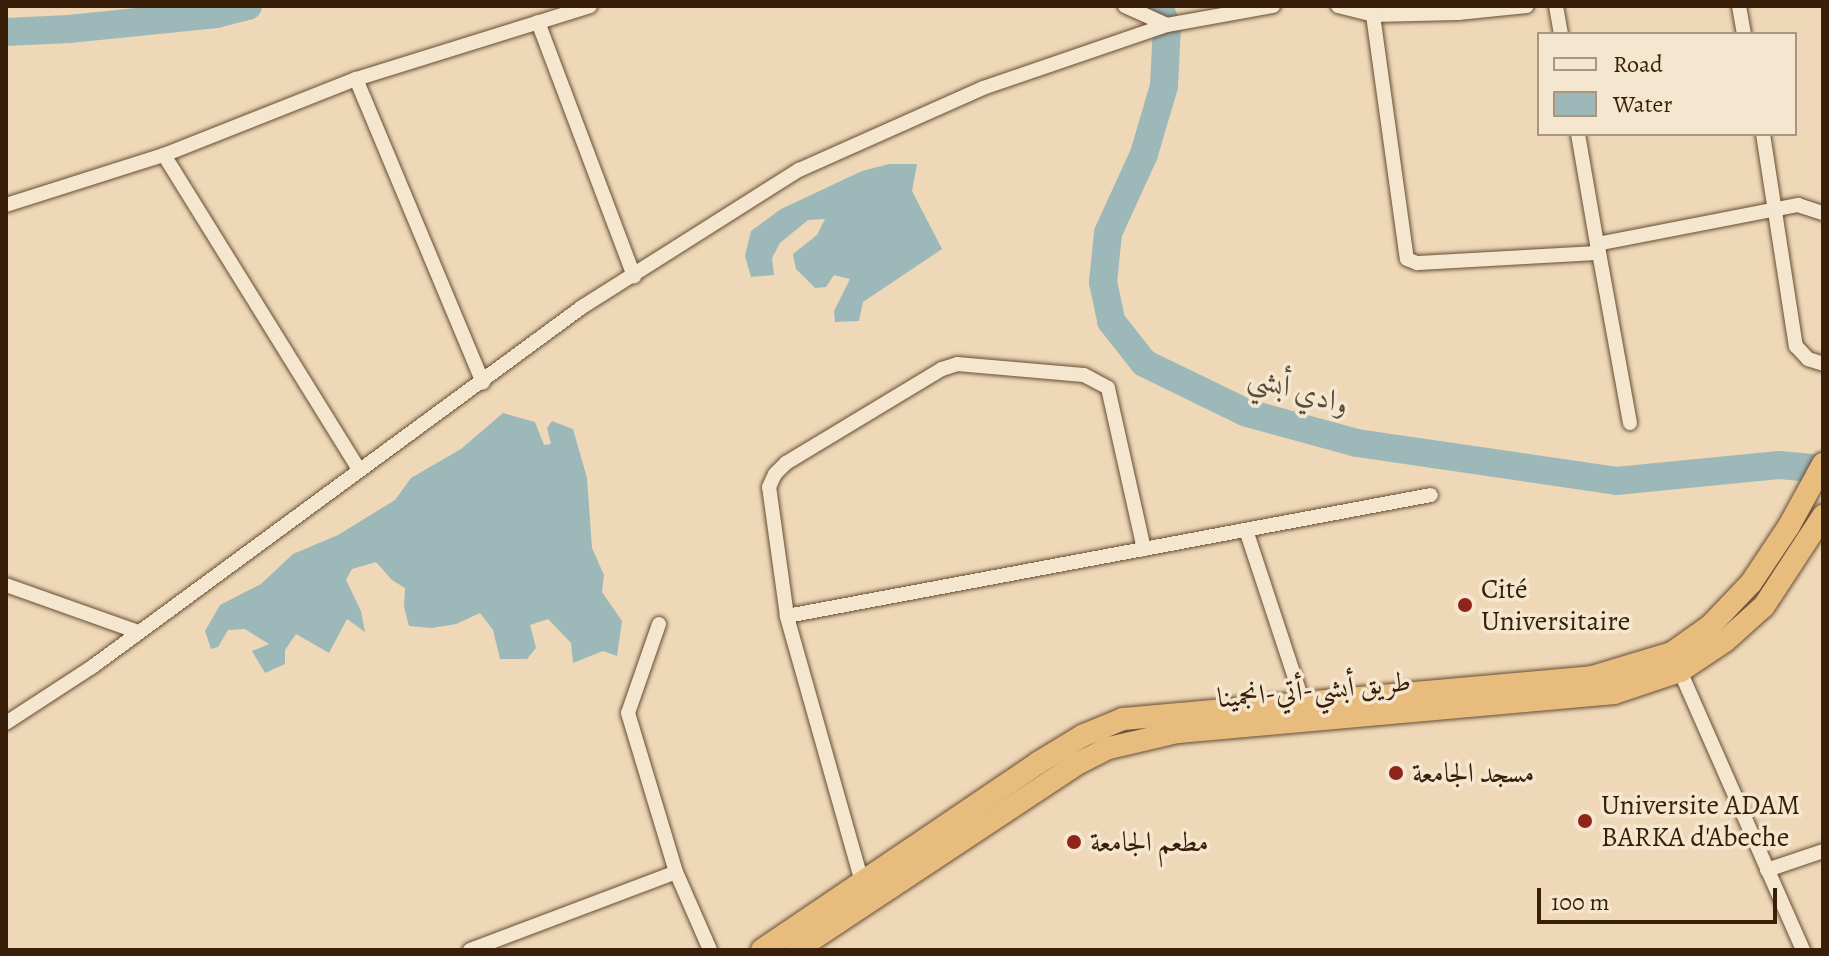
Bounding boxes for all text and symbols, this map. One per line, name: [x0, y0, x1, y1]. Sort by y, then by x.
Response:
legend: [1537, 32, 1797, 136]
text: Road: [1613, 48, 1663, 80]
text: Water: [1613, 88, 1673, 120]
water label: وادي أبشي: [1244, 358, 1354, 422]
place label: Cité Universitaire: [1481, 572, 1630, 638]
marker: Cité Universitaire: [1456, 596, 1474, 614]
street label: طريق أبشي-أتي-انجمينا: [1216, 665, 1412, 715]
place label: مسجد الجامعة: [1412, 756, 1534, 790]
marker: مسجد الجامعة: [1387, 764, 1405, 782]
place label: Universite ADAM BARKA d'Abeche: [1601, 788, 1800, 854]
marker: Universite ADAM BARKA d'Abeche: [1576, 812, 1594, 830]
place label: مطعم الجامعة: [1090, 825, 1209, 859]
marker: مطعم الجامعة: [1065, 833, 1083, 851]
scale bar: [1541, 872, 1781, 922]
text: 100 m: [1551, 886, 1610, 918]

